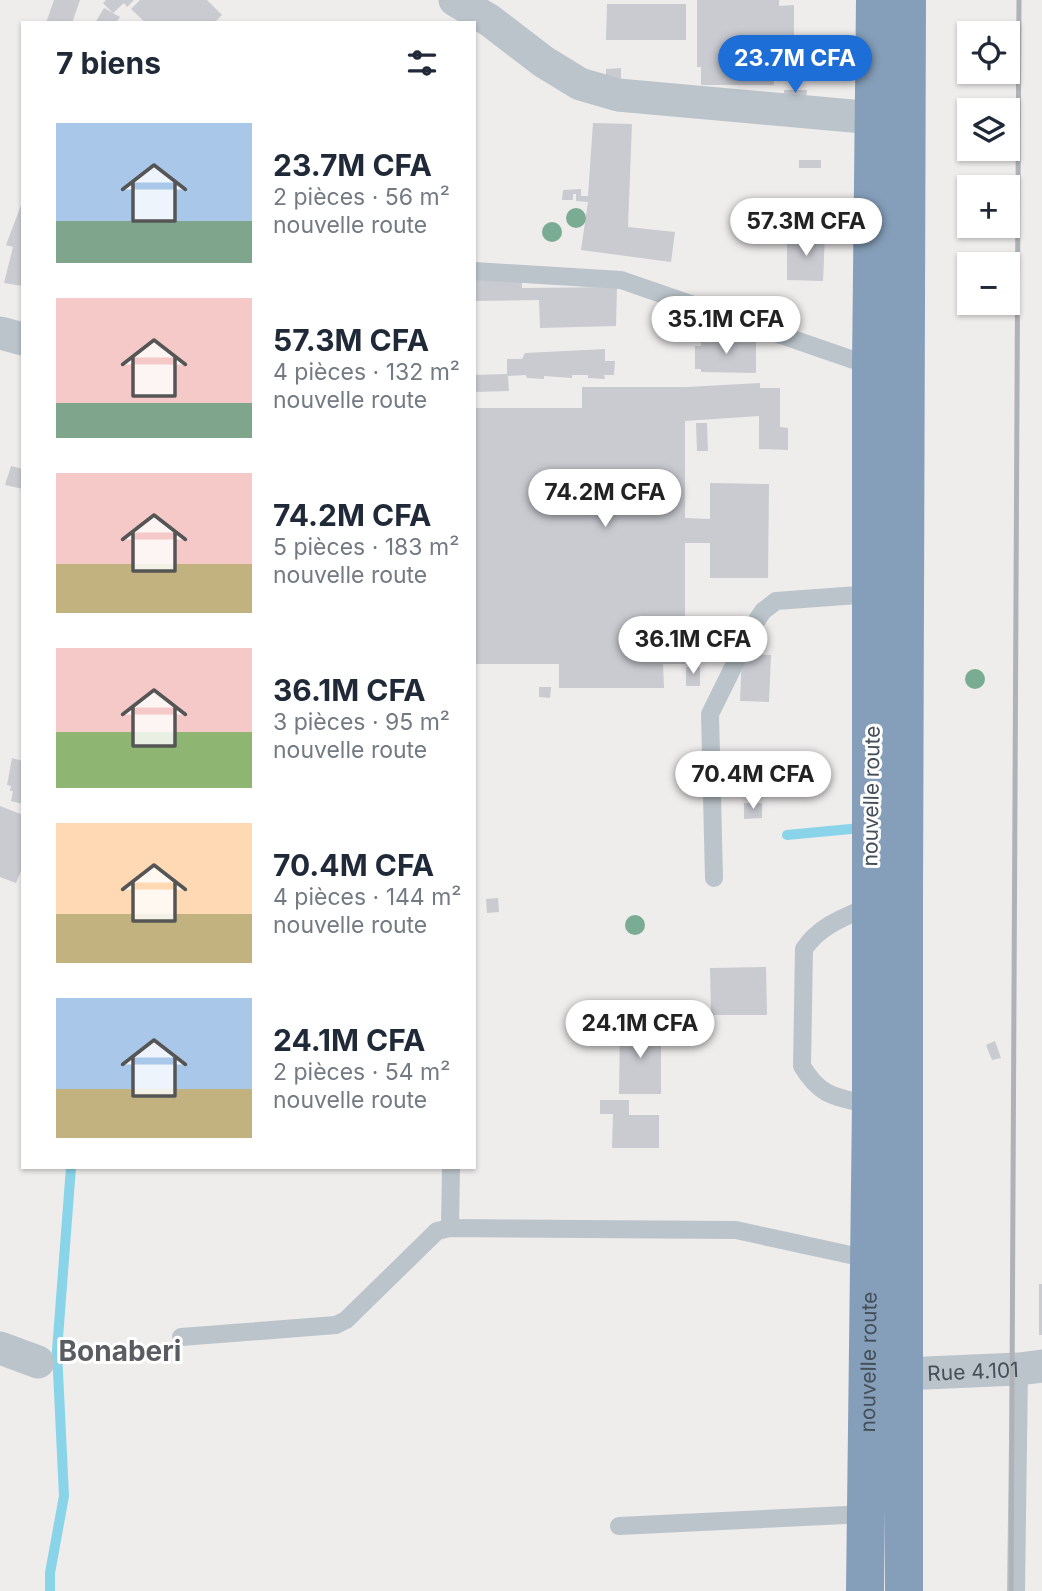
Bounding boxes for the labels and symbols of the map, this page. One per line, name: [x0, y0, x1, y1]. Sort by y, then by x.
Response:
pin: 23.7M CFA: [715, 36, 875, 95]
pin: 57.3M CFA: [726, 198, 886, 258]
pin: 35.1M CFA: [646, 296, 806, 356]
pin: 74.2M CFA: [525, 470, 685, 529]
pin: 36.1M CFA: [613, 616, 773, 676]
street label: nouvelle route: [857, 725, 885, 867]
pin: 70.4M CFA: [673, 752, 833, 811]
pin: 24.1M CFA: [560, 1000, 720, 1060]
street label: nouvelle route: [854, 1291, 881, 1433]
district label: Bonaberi: [59, 1334, 181, 1368]
street label: Rue 4.101: [927, 1357, 1019, 1385]

